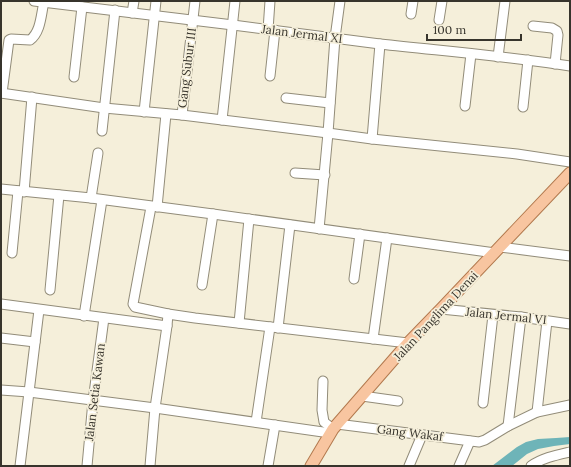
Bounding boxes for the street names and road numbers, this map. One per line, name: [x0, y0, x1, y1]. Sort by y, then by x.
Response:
street label: Jalan Jermal XI: [260, 21, 343, 46]
street label: Gang Subur III: [174, 27, 199, 109]
street label: Jalan Panglima Denai: [390, 268, 481, 364]
street label: Jalan Jermal VI: [464, 304, 547, 327]
street label: Jalan Setia Kawan: [81, 342, 108, 443]
street label: Gang Wakaf: [376, 421, 445, 444]

